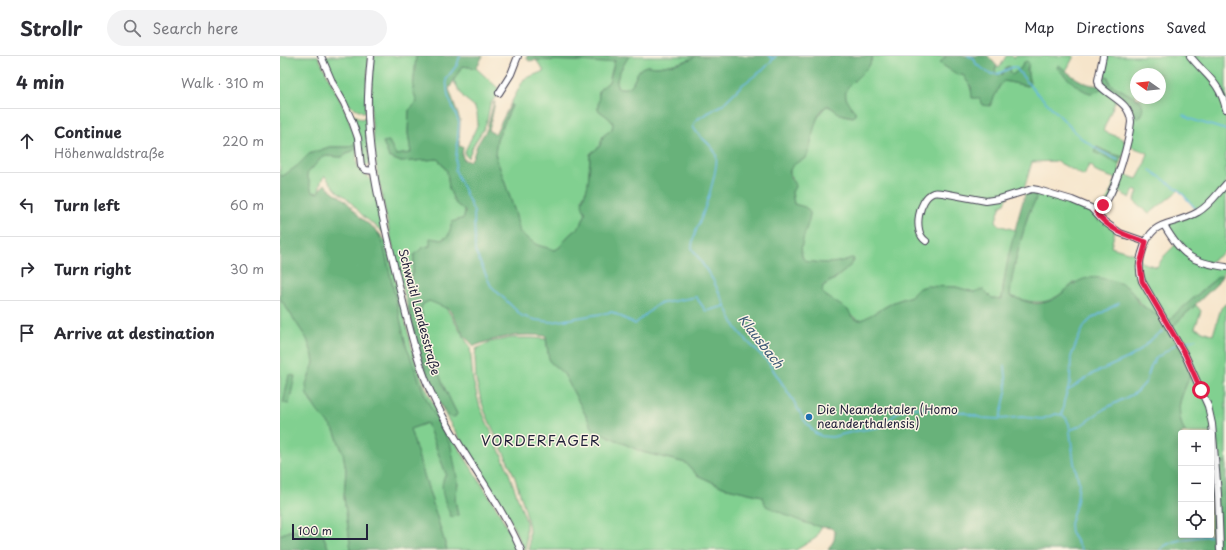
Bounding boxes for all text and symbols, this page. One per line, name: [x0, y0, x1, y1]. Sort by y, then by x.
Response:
search box: [107, 10, 387, 46]
text: Strollr: [20, 14, 83, 42]
text: Search here: [153, 16, 238, 39]
icon: search: [121, 17, 143, 39]
text: Map: [1024, 17, 1054, 38]
text: Directions: [1076, 17, 1144, 38]
text: Saved: [1166, 17, 1206, 38]
north arrow: [1130, 68, 1166, 104]
text: 4 min: [16, 69, 64, 95]
text: Walk · 310 m: [181, 73, 264, 92]
text: Continue: [54, 120, 122, 143]
icon: ahead: [16, 130, 38, 152]
text: 220 m: [222, 131, 264, 150]
text: Höhenwaldstraße: [54, 143, 165, 162]
text: Turn left: [54, 193, 120, 216]
icon: left: [16, 194, 38, 216]
text: 60 m: [230, 195, 264, 214]
route end: [1094, 196, 1112, 214]
street label: Schwaitl Landesstraße: [394, 247, 446, 377]
text: Turn right: [54, 257, 131, 280]
icon: right: [16, 258, 38, 280]
text: 30 m: [230, 259, 264, 278]
water label: Klausbach: [734, 310, 789, 372]
text: Arrive at destination: [54, 321, 215, 344]
icon: arrive: [16, 322, 38, 344]
route start: [1192, 381, 1210, 399]
place label: Die Neandertaler (Homo neanderthalensis): [817, 400, 958, 432]
marker: Die Neandertaler (Homo neanderthalensis): [804, 412, 814, 422]
district label: VORDERFAGER: [481, 430, 601, 451]
map controls: [1178, 430, 1214, 538]
button: +: [1178, 430, 1214, 466]
button: −: [1178, 466, 1214, 502]
button: locate: [1178, 502, 1214, 538]
scale bar: [292, 522, 368, 541]
text: 100 m: [298, 522, 332, 539]

